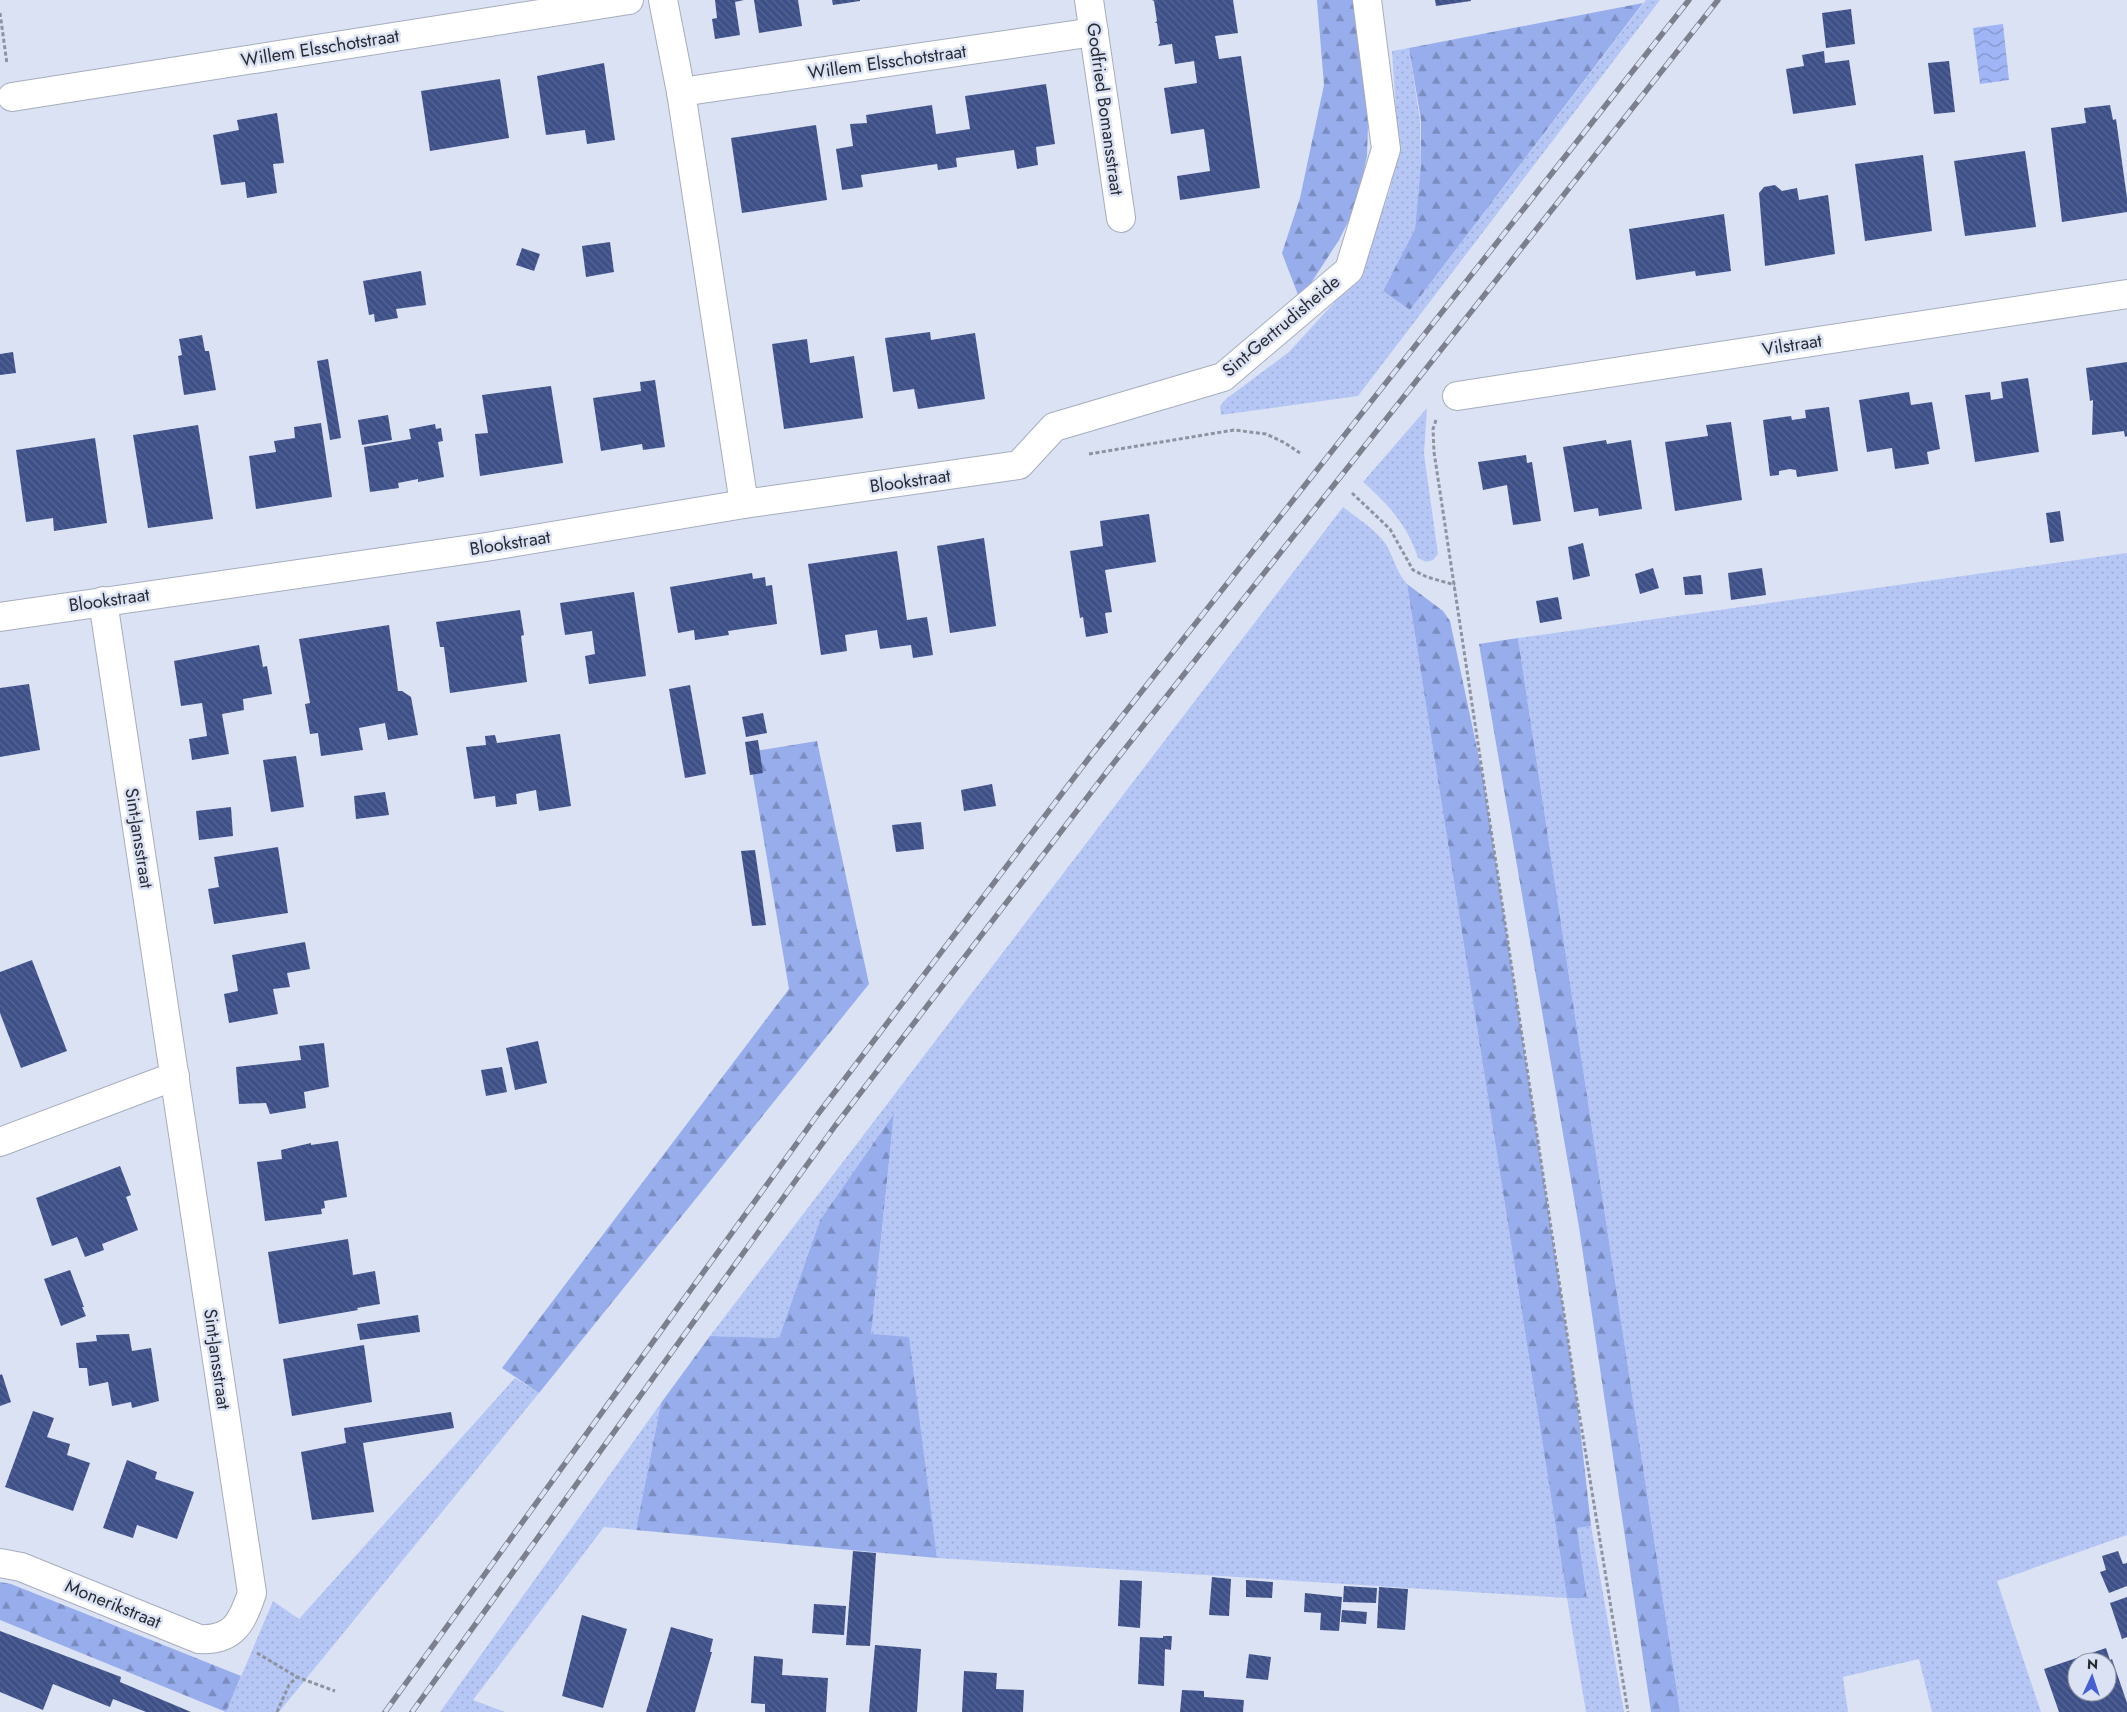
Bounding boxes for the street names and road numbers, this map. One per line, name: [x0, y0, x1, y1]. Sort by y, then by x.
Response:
street label: Godfried Bomansstraat: [1080, 21, 1130, 197]
street label: Willem Elsschotstraat: [239, 23, 402, 73]
street label: Willem Elsschotstraat: [806, 38, 969, 86]
street label: Sint-Gertrudisheide: [1217, 269, 1345, 383]
street label: Vilstraat: [1760, 327, 1824, 363]
street label: Blookstraat: [868, 462, 953, 500]
street label: Blookstraat: [468, 524, 553, 562]
street label: Blookstraat: [67, 581, 152, 619]
street label: Sint-Jansstraat: [118, 786, 160, 891]
street label: Sint-Jansstraat: [197, 1307, 237, 1412]
street label: Monerikstraat: [61, 1573, 165, 1635]

